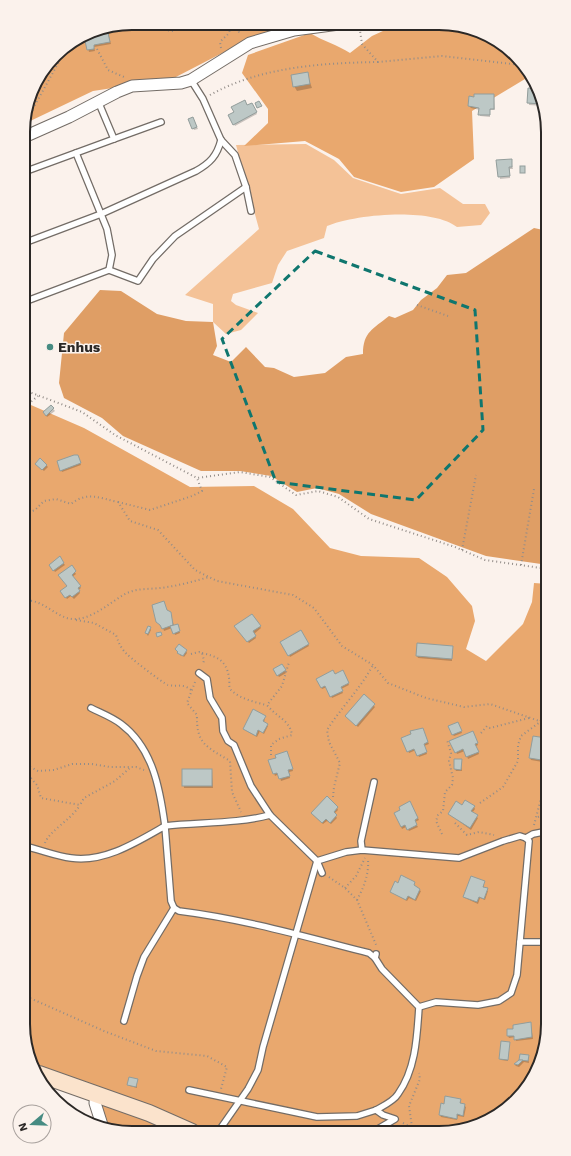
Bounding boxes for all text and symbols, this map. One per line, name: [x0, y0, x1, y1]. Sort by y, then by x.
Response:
place label: Enhus: [58, 339, 101, 355]
marker: Enhus: [45, 342, 55, 352]
north arrow: [12, 1104, 52, 1144]
text: N: [16, 1121, 30, 1133]

